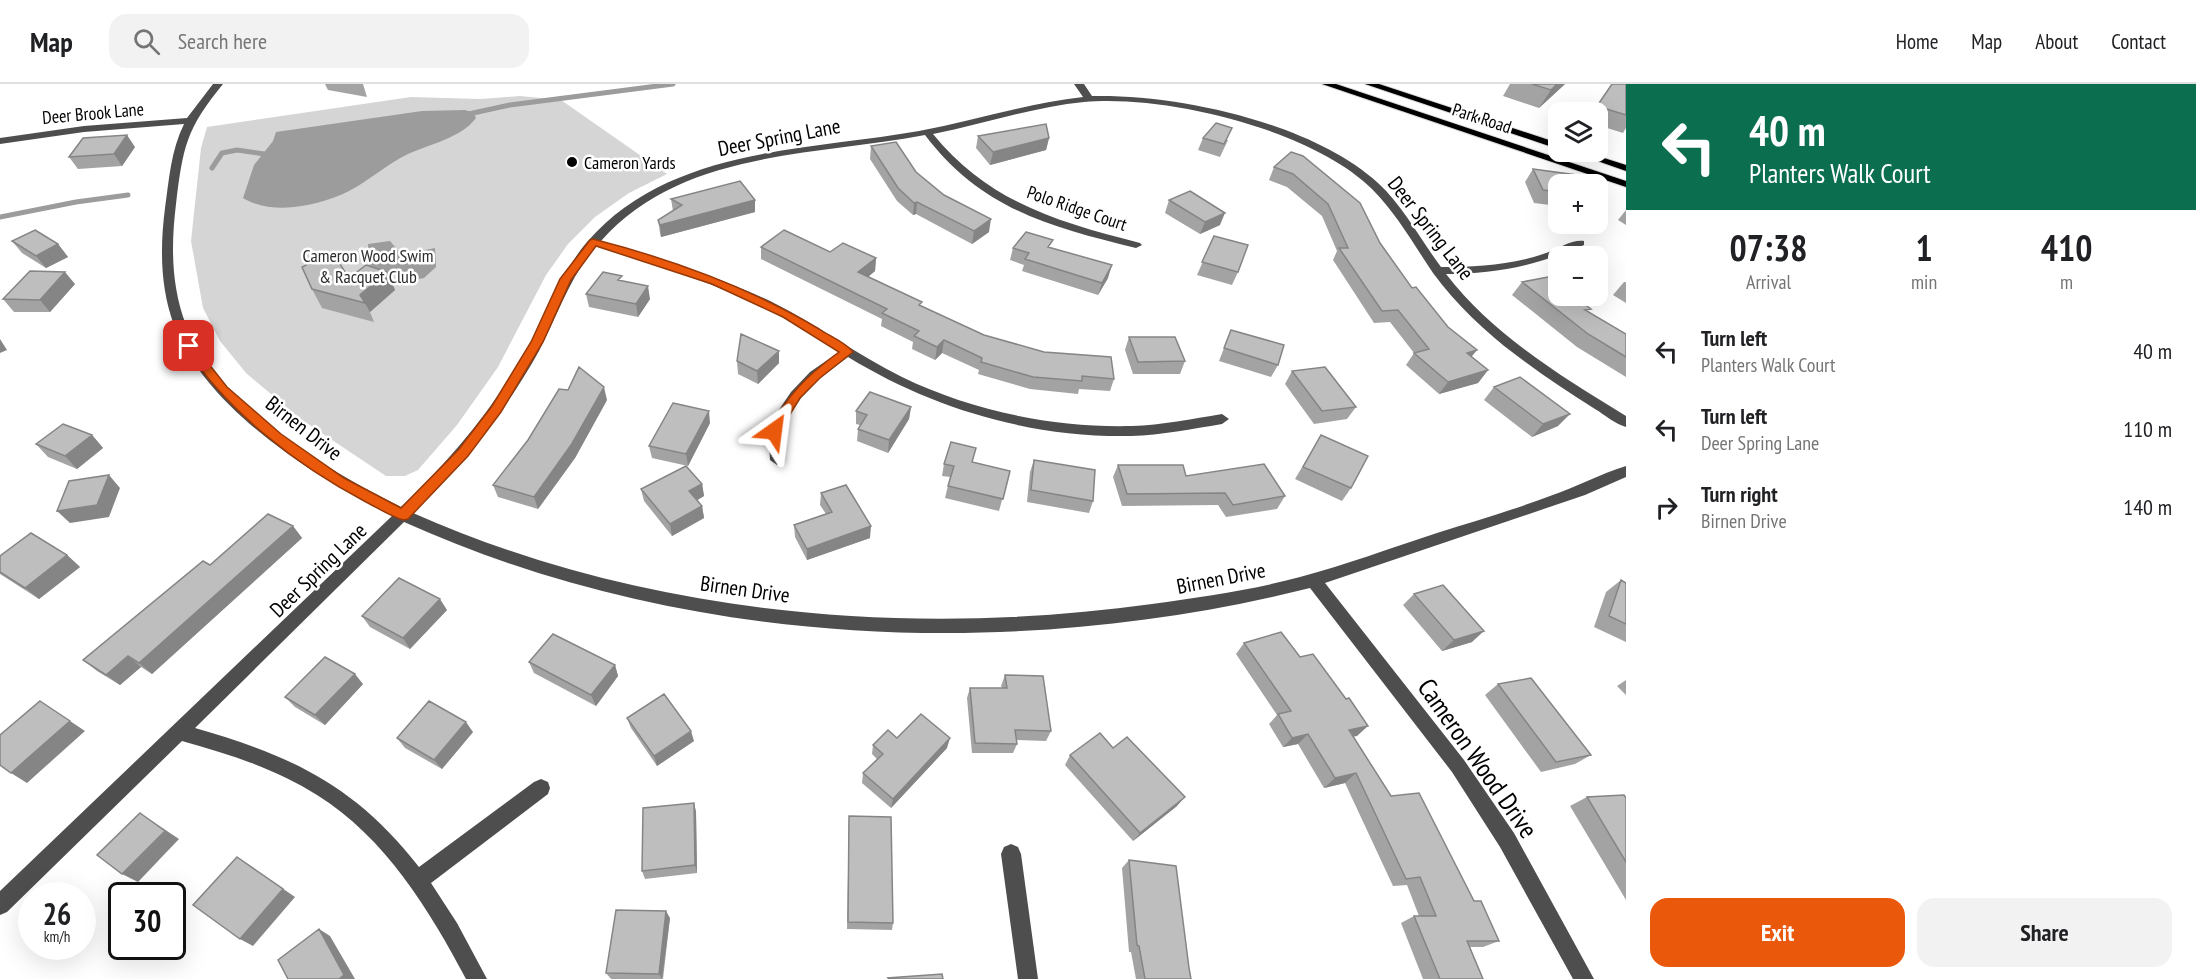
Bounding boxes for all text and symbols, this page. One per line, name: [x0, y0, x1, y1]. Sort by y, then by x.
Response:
search box: [109, 14, 529, 68]
text: Map: [30, 23, 73, 60]
icon: search: [130, 25, 163, 58]
text: Search here: [178, 27, 267, 55]
text: Home: [1896, 28, 1938, 55]
text: Map: [1971, 28, 2002, 55]
text: About: [2035, 28, 2078, 55]
text: Contact: [2111, 28, 2166, 55]
street label: Deer Brook Lane: [41, 97, 145, 129]
street label: Park Road: [1450, 98, 1514, 138]
map controls: [1548, 102, 1608, 306]
button: layers: [1548, 102, 1608, 162]
text: 40 m: [1749, 103, 1826, 158]
icon: left: [1650, 108, 1728, 186]
street label: Deer Spring Lane: [715, 112, 843, 162]
place label: Cameron Yards: [584, 151, 676, 174]
marker: Cameron Yards: [565, 155, 579, 169]
text: Planters Walk Court: [1749, 156, 1931, 190]
street label: Deer Spring Lane: [1382, 171, 1480, 285]
button: +: [1548, 174, 1608, 234]
street label: Polo Ridge Court: [1024, 180, 1130, 236]
text: 07:38: [1730, 224, 1807, 271]
text: 1: [1915, 224, 1933, 271]
text: 410: [2041, 224, 2092, 271]
park label: Cameron Wood Swim & Racquet Club: [302, 244, 434, 288]
button: −: [1548, 246, 1608, 306]
text: Arrival: [1746, 269, 1791, 295]
text: min: [1911, 269, 1937, 295]
text: m: [2060, 269, 2073, 295]
pin: [163, 320, 214, 371]
text: Turn left: [1701, 324, 1767, 352]
icon: arrive: [172, 329, 205, 362]
icon: left: [1650, 335, 1683, 368]
text: 40 m: [2133, 337, 2172, 365]
text: Planters Walk Court: [1701, 352, 1836, 378]
street label: Birnen Drive: [260, 390, 348, 466]
position arrow: [742, 399, 806, 463]
text: Turn left: [1701, 402, 1767, 430]
icon: left: [1650, 413, 1683, 446]
text: 110 m: [2123, 415, 2172, 443]
text: Deer Spring Lane: [1701, 430, 1819, 456]
text: Turn right: [1701, 480, 1778, 508]
icon: right: [1650, 491, 1683, 524]
text: 140 m: [2123, 493, 2172, 521]
text: Birnen Drive: [1701, 508, 1787, 534]
street label: Deer Spring Lane: [264, 517, 372, 623]
street label: Birnen Drive: [1174, 556, 1268, 600]
street label: Birnen Drive: [699, 569, 791, 609]
street label: Cameron Wood Drive: [1411, 672, 1545, 844]
speed limit sign: 30: [108, 882, 186, 960]
text: 26: [43, 894, 71, 933]
button: Exit: [1650, 898, 1905, 967]
button: Share: [1917, 898, 2172, 967]
text: km/h: [44, 927, 70, 946]

